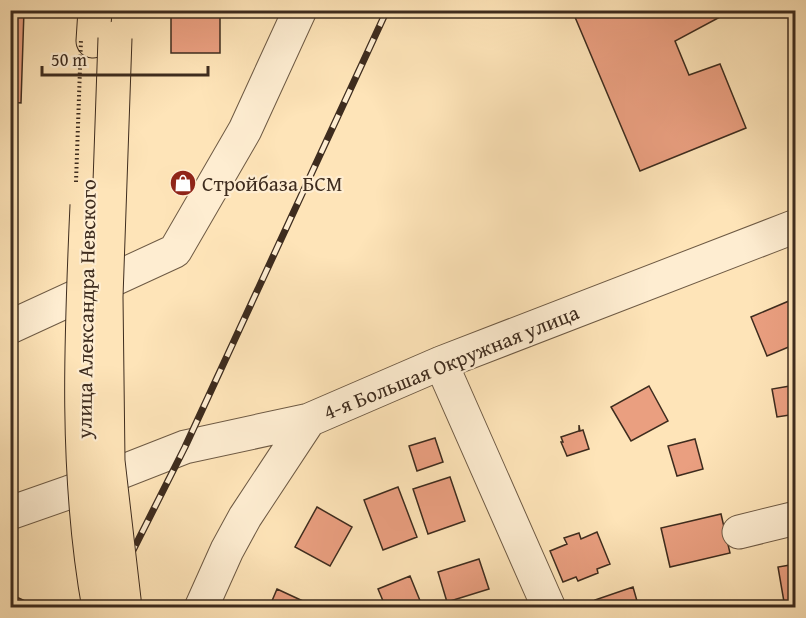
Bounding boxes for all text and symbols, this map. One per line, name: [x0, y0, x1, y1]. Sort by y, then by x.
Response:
scale bar: [42, 39, 208, 77]
text: 50 m: [51, 46, 87, 73]
shop icon: Стройбаза БСМ: [168, 168, 198, 198]
place label: Стройбаза БСМ: [202, 168, 342, 199]
street label: улица Александра Невского: [68, 179, 104, 440]
street label: 4-я Большая Окружная улица: [319, 296, 583, 428]

